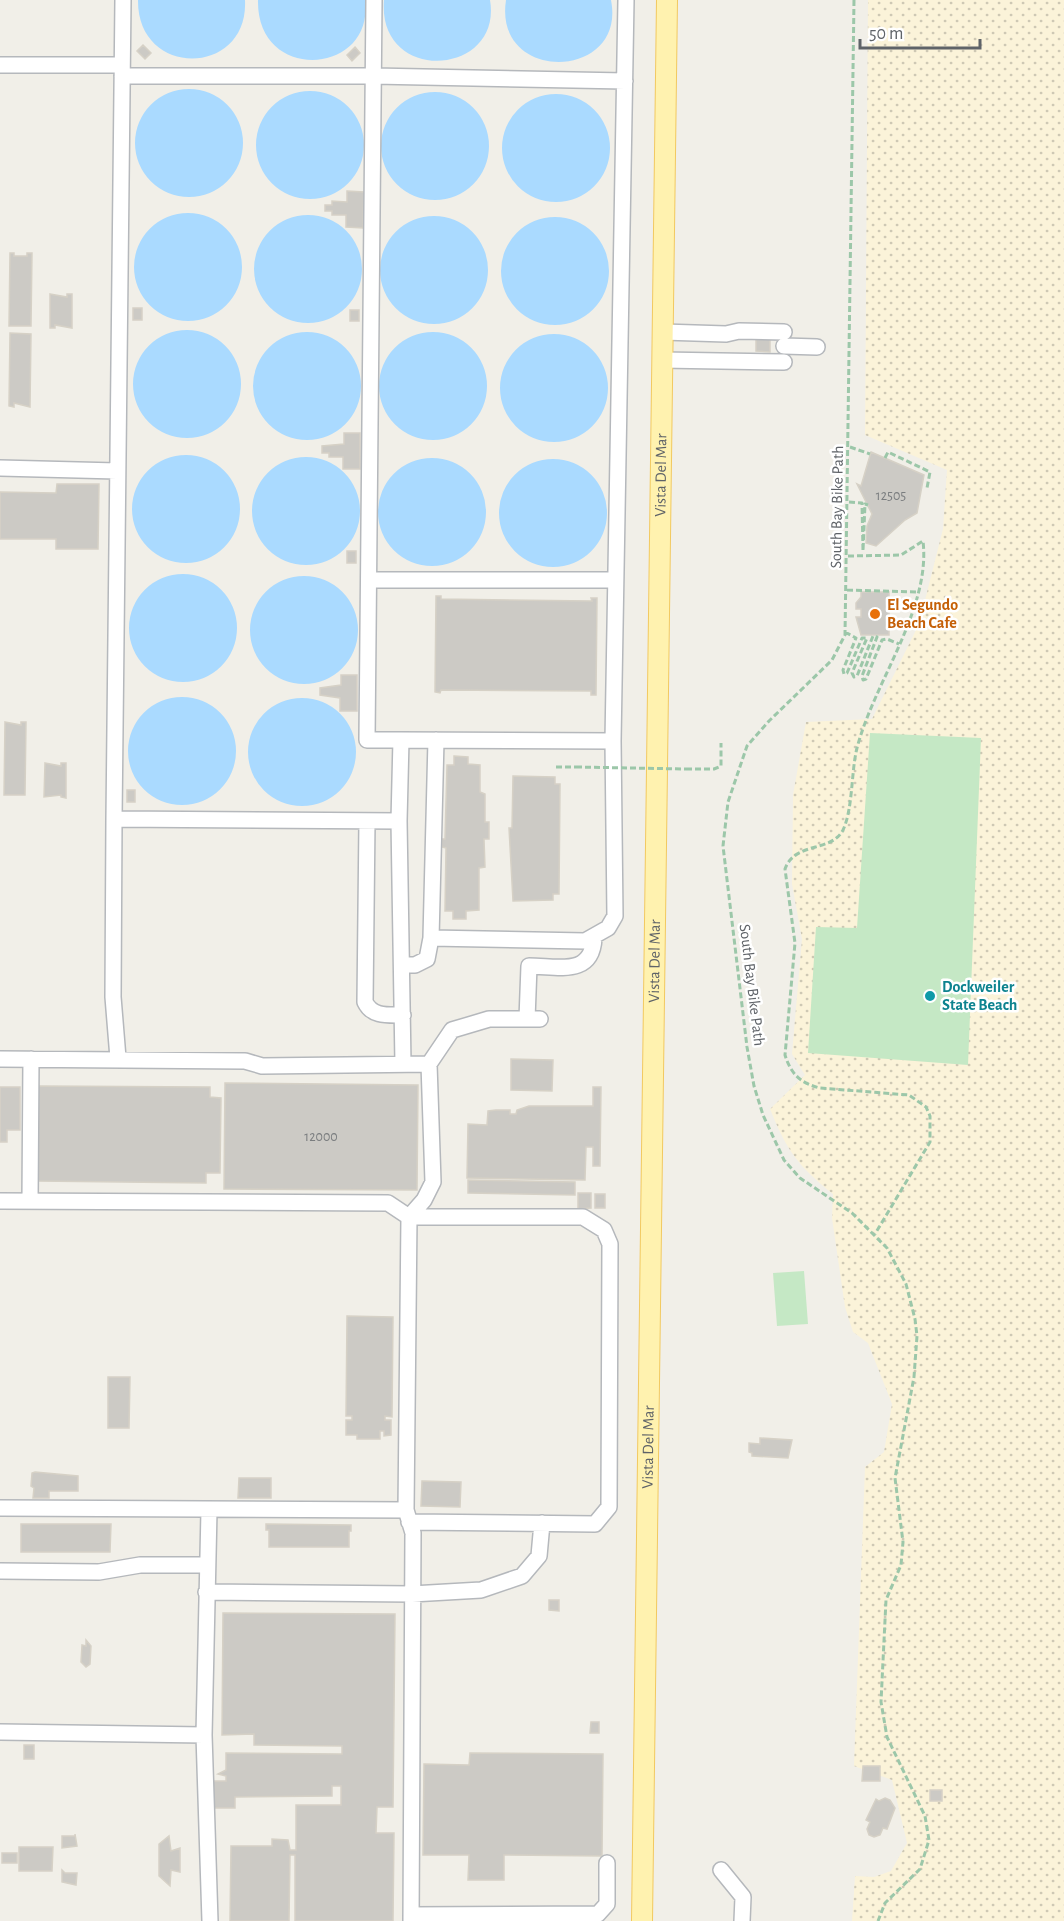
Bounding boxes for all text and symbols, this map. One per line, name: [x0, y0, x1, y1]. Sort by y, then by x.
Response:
scale bar: [860, 12, 980, 50]
text: 50 m: [869, 25, 903, 43]
street label: Vista Del Mar: [652, 433, 669, 517]
street label: South Bay Bike Path: [828, 445, 847, 569]
house number: 12505: [876, 489, 906, 503]
place label: El Segundo Beach Cafe: [887, 597, 958, 631]
marker: El Segundo Beach Cafe: [868, 607, 882, 621]
street label: Vista Del Mar: [646, 919, 663, 1003]
street label: South Bay Bike Path: [736, 923, 767, 1047]
place label: Dockweiler State Beach: [942, 979, 1017, 1013]
marker: Dockweiler State Beach: [923, 989, 937, 1003]
house number: 12000: [304, 1130, 338, 1144]
street label: Vista Del Mar: [640, 1405, 657, 1489]

